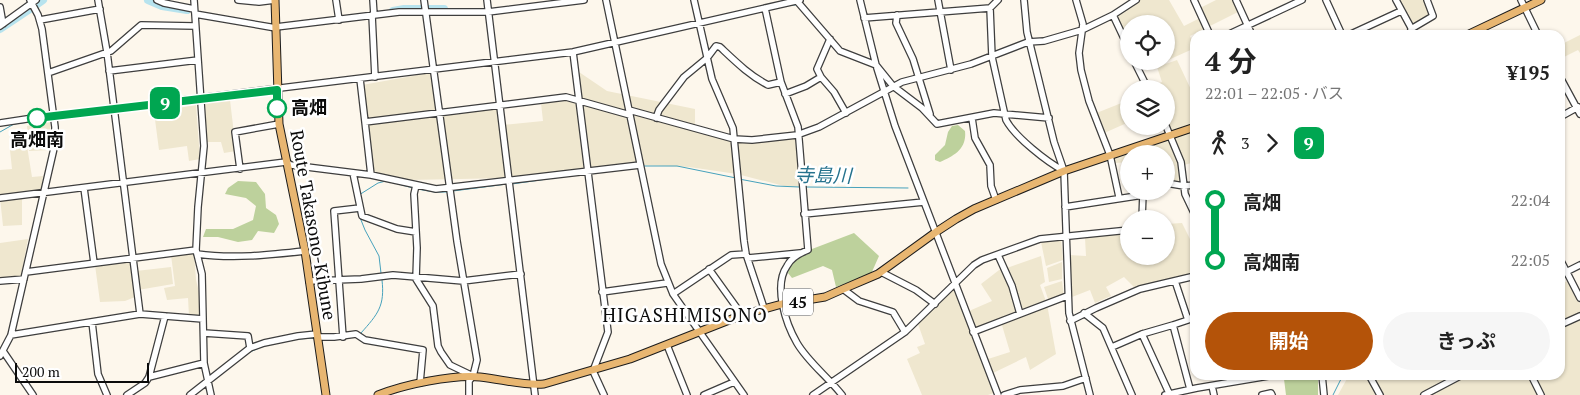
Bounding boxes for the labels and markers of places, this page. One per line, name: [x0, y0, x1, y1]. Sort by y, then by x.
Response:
place label: 高畑: [291, 95, 327, 119]
marker: 高畑: [267, 98, 287, 118]
marker: 高畑南: [27, 108, 47, 128]
place label: 高畑南: [10, 127, 64, 151]

